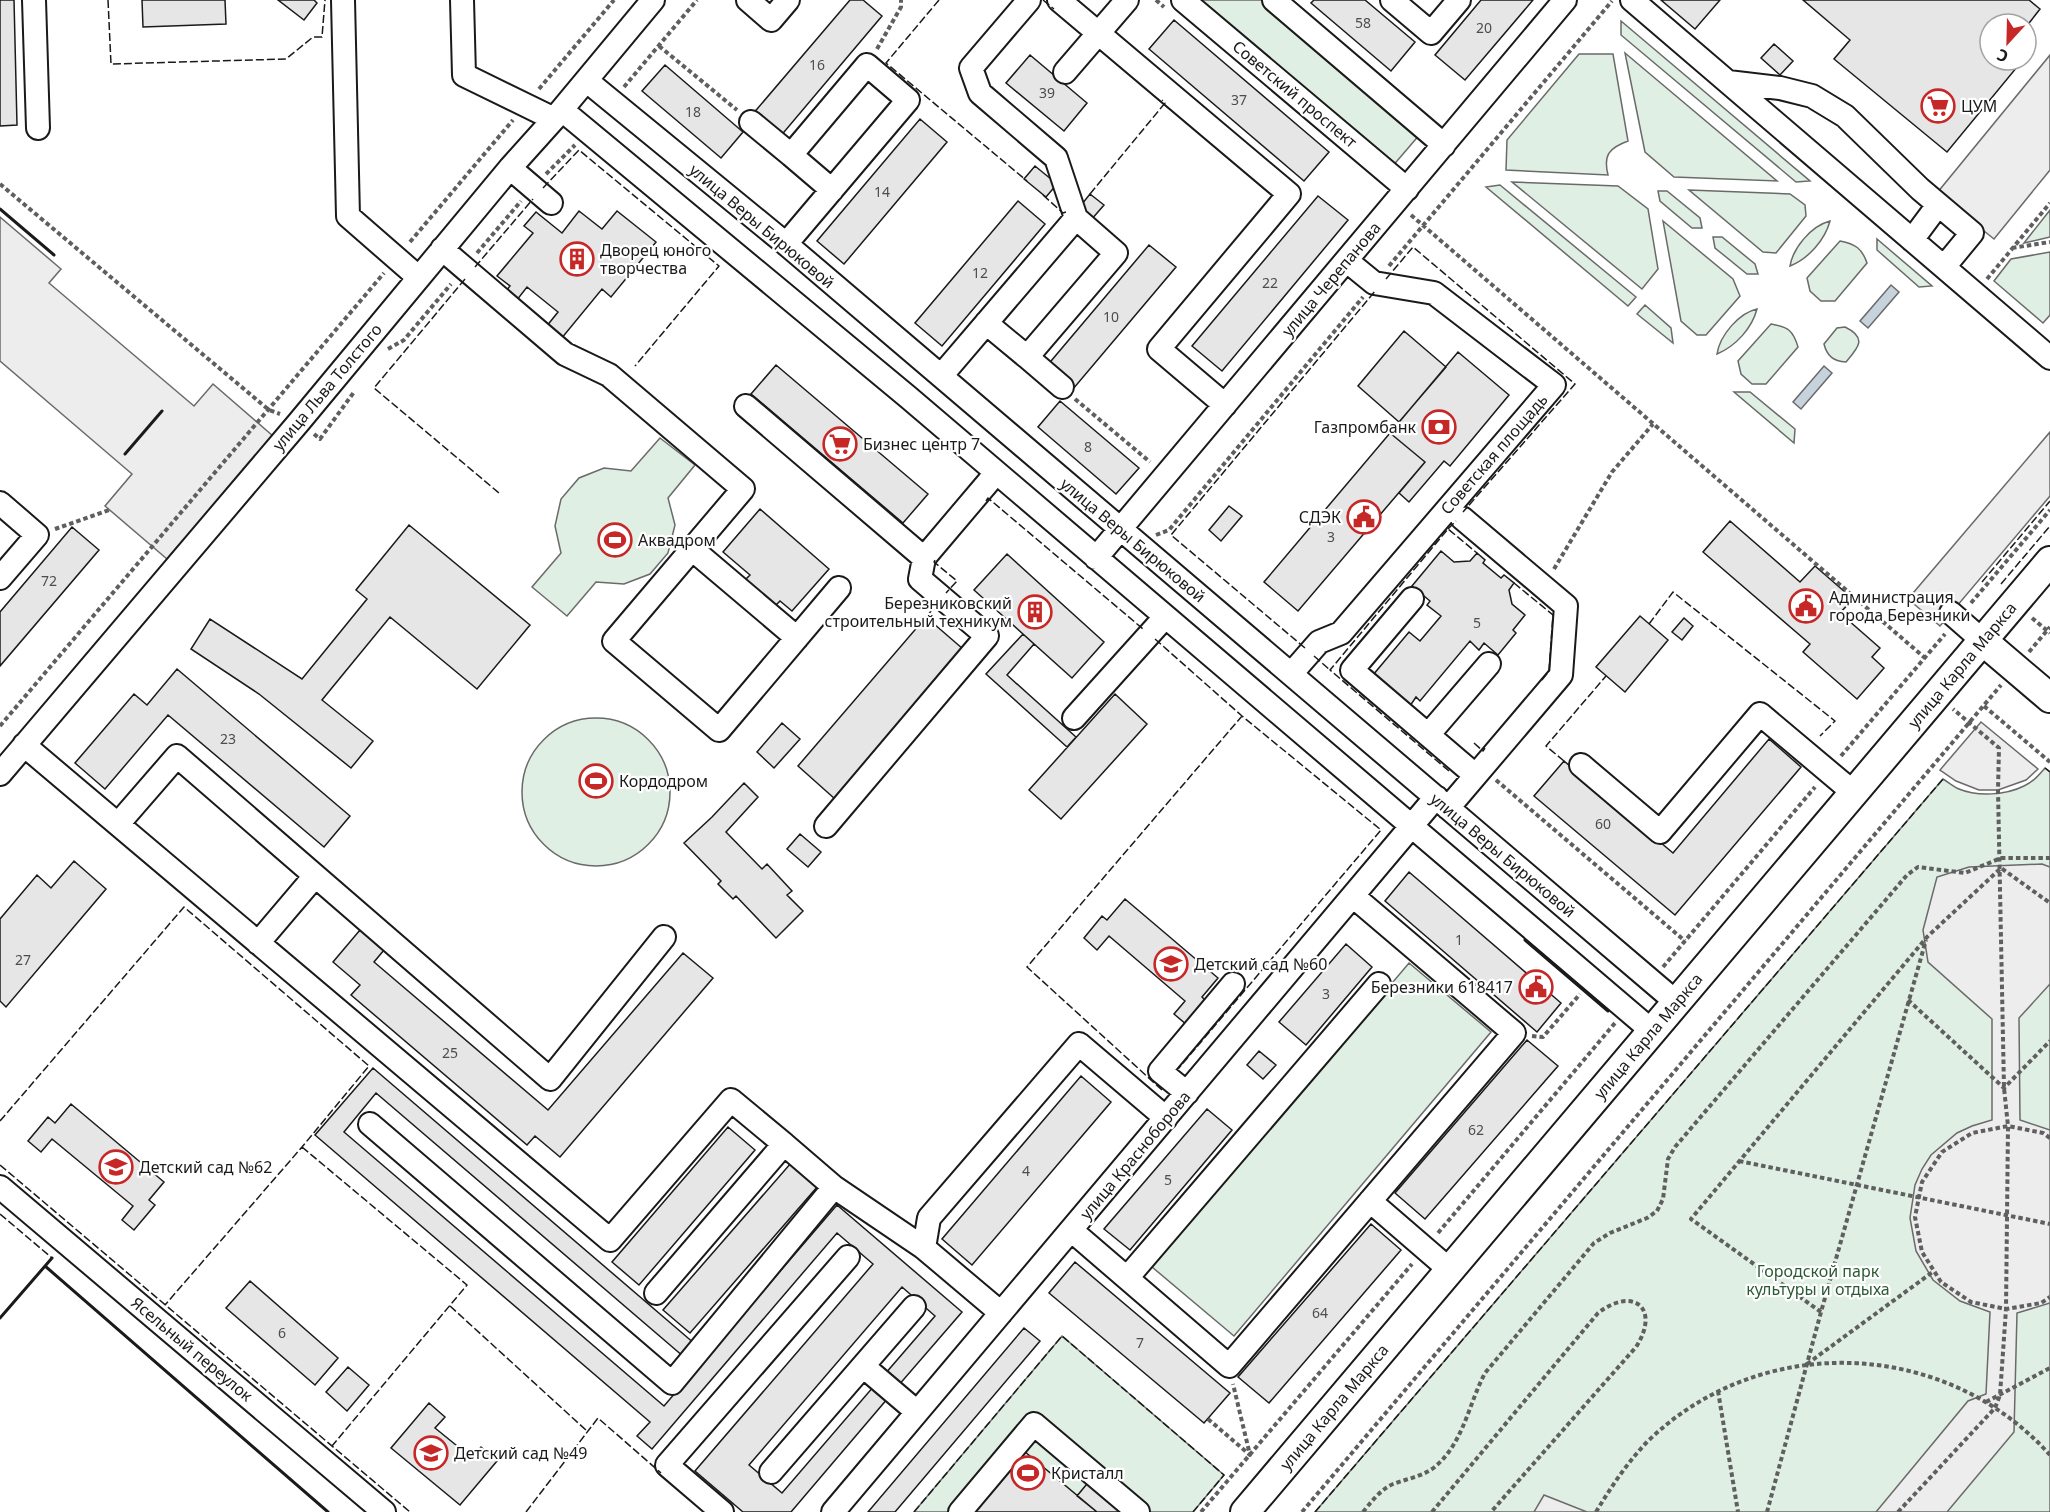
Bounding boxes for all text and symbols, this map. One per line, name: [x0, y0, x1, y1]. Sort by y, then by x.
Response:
north arrow: [1978, 12, 2038, 72]
house number: 58: [1355, 13, 1371, 32]
house number: 20: [1476, 18, 1492, 37]
street label: Советский проспект: [1228, 35, 1362, 153]
text: С: [1993, 44, 2011, 68]
house number: 16: [809, 55, 825, 74]
house number: 39: [1039, 83, 1055, 102]
supermarket icon: ЦУМ: [1920, 88, 1956, 124]
house number: 37: [1231, 90, 1247, 109]
place label: ЦУМ: [1961, 95, 1997, 117]
house number: 18: [685, 102, 701, 121]
street label: улица Веры Бирюковой: [685, 159, 839, 293]
house number: 14: [874, 182, 890, 201]
street label: улица Черепанова: [1276, 217, 1386, 341]
place label: Дворец юного творчества: [600, 239, 711, 279]
building icon: Дворец юного творчества: [559, 241, 595, 277]
house number: 12: [972, 263, 988, 282]
house number: 22: [1262, 273, 1278, 292]
house number: 10: [1103, 307, 1119, 326]
street label: улица Льва Толстого: [267, 319, 387, 455]
street label: Советская площадь: [1435, 389, 1553, 519]
bank icon: Газпромбанк: [1421, 409, 1457, 445]
place label: Газпромбанк: [1314, 416, 1416, 438]
supermarket icon: Бизнес центр 7: [822, 426, 858, 462]
place label: Бизнес центр 7: [863, 433, 980, 455]
house number: 8: [1084, 437, 1092, 456]
street label: улица Веры Бирюковой: [1056, 473, 1210, 607]
public building icon: СДЭК: [1346, 499, 1382, 535]
place label: СДЭК: [1299, 506, 1341, 528]
sports icon: Аквадром: [597, 522, 633, 558]
house number: 3: [1327, 527, 1335, 546]
place label: Аквадром: [638, 529, 716, 551]
house number: 72: [41, 571, 57, 590]
place label: Администрация города Березники: [1829, 586, 1970, 626]
public building icon: Администрация города Березники: [1788, 588, 1824, 624]
place label: Березниковский строительный техникум: [825, 592, 1012, 632]
building icon: Березниковский строительный техникум: [1017, 594, 1053, 630]
street label: улица Карла Маркса: [1903, 597, 2021, 733]
house number: 5: [1473, 613, 1481, 632]
house number: 23: [220, 729, 236, 748]
sports icon: Кордодром: [578, 763, 614, 799]
place label: Кордодром: [619, 770, 708, 792]
street label: улица Веры Бирюковой: [1426, 788, 1580, 922]
house number: 60: [1595, 814, 1611, 833]
house number: 1: [1455, 930, 1463, 949]
school or university icon: Детский сад №60: [1153, 946, 1189, 982]
house number: 27: [15, 950, 31, 969]
place label: Детский сад №60: [1194, 953, 1327, 975]
street label: улица Карла Маркса: [1589, 968, 1707, 1104]
public building icon: Березники 618417: [1518, 969, 1554, 1005]
place label: Березники 618417: [1371, 976, 1513, 998]
house number: 3: [1322, 984, 1330, 1003]
house number: 25: [442, 1043, 458, 1062]
street label: улица Красноборова: [1075, 1086, 1195, 1224]
house number: 62: [1468, 1120, 1484, 1139]
school or university icon: Детский сад №62: [98, 1149, 134, 1185]
place label: Детский сад №62: [139, 1156, 272, 1178]
house number: 4: [1022, 1161, 1030, 1180]
house number: 5: [1164, 1170, 1172, 1189]
park label: Городской парк культуры и отдыха: [1746, 1260, 1890, 1300]
street label: Ясельный переулок: [127, 1292, 258, 1407]
house number: 64: [1312, 1303, 1328, 1322]
house number: 6: [278, 1323, 286, 1342]
house number: 7: [1136, 1333, 1144, 1352]
street label: улица Карла Маркса: [1275, 1339, 1393, 1475]
school or university icon: Детский сад №49: [413, 1435, 449, 1471]
place label: Детский сад №49: [454, 1442, 587, 1464]
sports icon: Кристалл: [1010, 1455, 1046, 1491]
place label: Кристалл: [1051, 1462, 1124, 1484]

